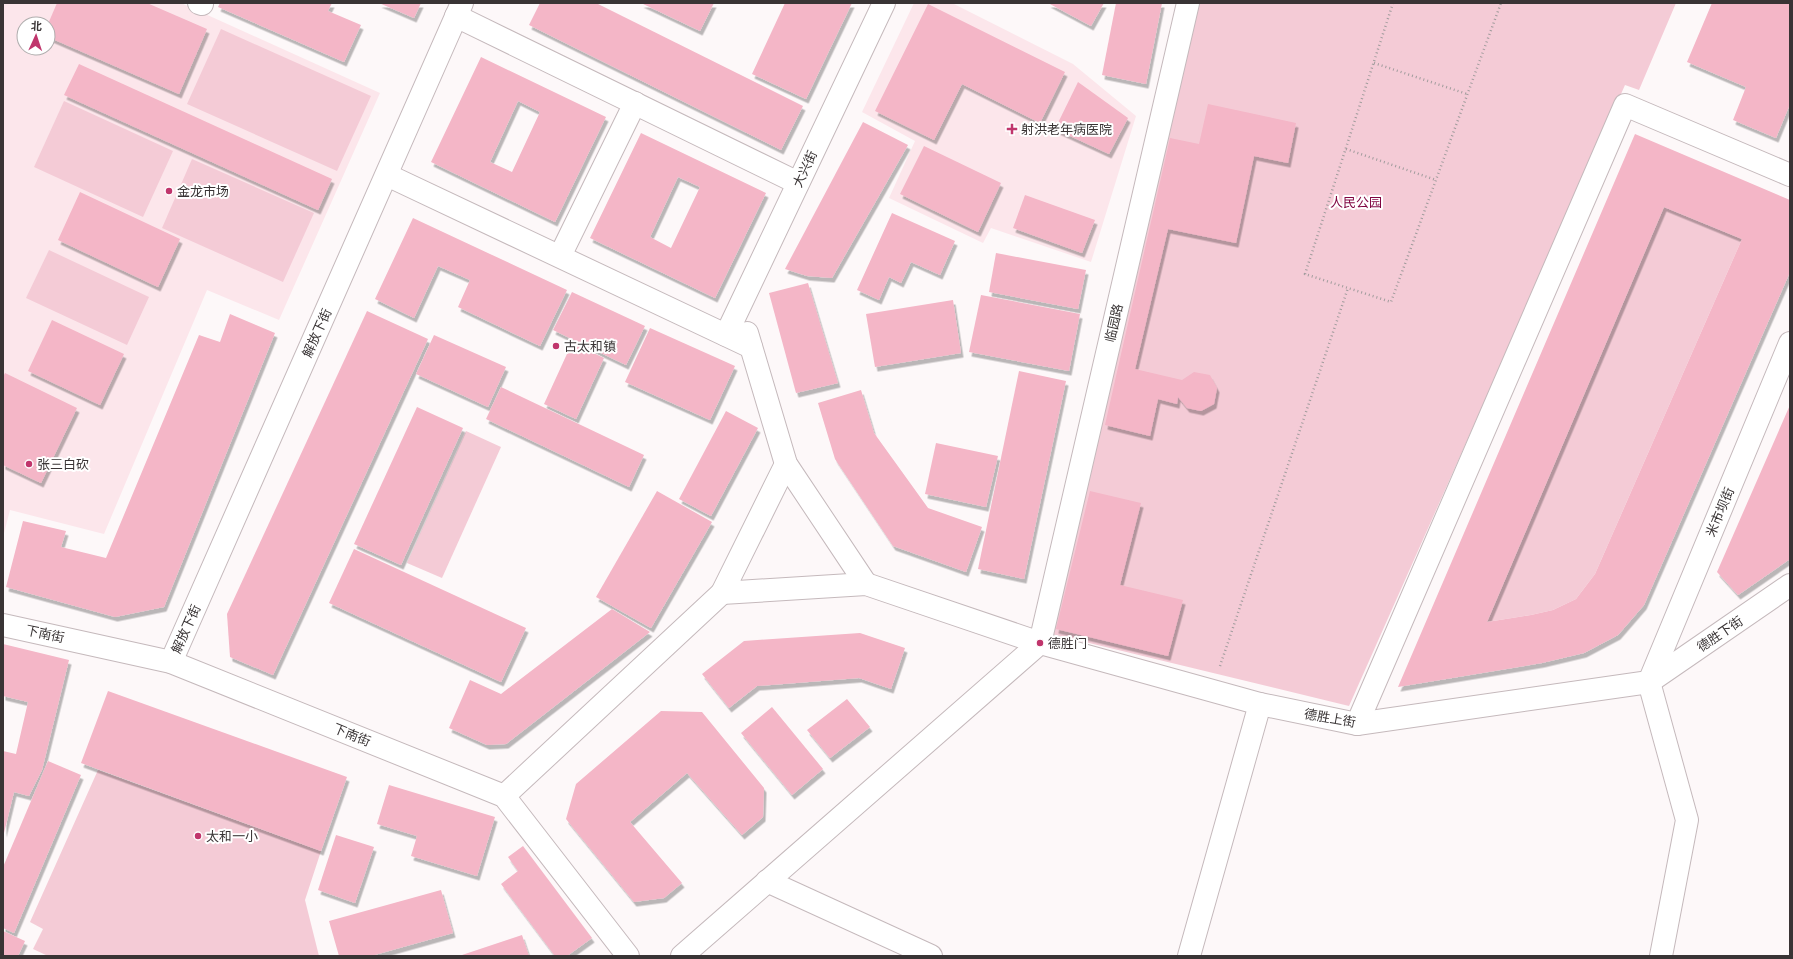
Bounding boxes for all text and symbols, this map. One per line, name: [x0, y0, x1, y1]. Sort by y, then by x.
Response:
north arrow: [16, 16, 56, 56]
text: 北: [31, 20, 42, 33]
place label: 射洪老年病医院: [1021, 122, 1112, 137]
marker: 射洪老年病医院: [1006, 123, 1018, 135]
street label: 大兴街: [790, 148, 820, 190]
place label: 金龙市场: [177, 184, 229, 199]
marker: 金龙市场: [164, 186, 174, 196]
park label: 人民公园: [1330, 195, 1382, 210]
street label: 临园路: [1102, 302, 1126, 344]
street label: 解放下街: [300, 306, 334, 360]
place label: 古太和镇: [564, 339, 616, 354]
marker: 古太和镇: [551, 341, 561, 351]
place label: 张三白砍: [37, 457, 89, 472]
marker: 张三白砍: [24, 459, 34, 469]
street label: 米市坝街: [1703, 485, 1737, 539]
street label: 解放下街: [169, 602, 203, 656]
street label: 德胜下街: [1694, 613, 1746, 655]
street label: 下南街: [24, 623, 66, 645]
place label: 德胜门: [1048, 636, 1087, 651]
marker: 德胜门: [1035, 638, 1045, 648]
street label: 德胜上街: [1303, 706, 1357, 730]
street label: 下南街: [331, 721, 373, 749]
place label: 太和一小: [206, 829, 258, 844]
marker: 太和一小: [193, 831, 203, 841]

